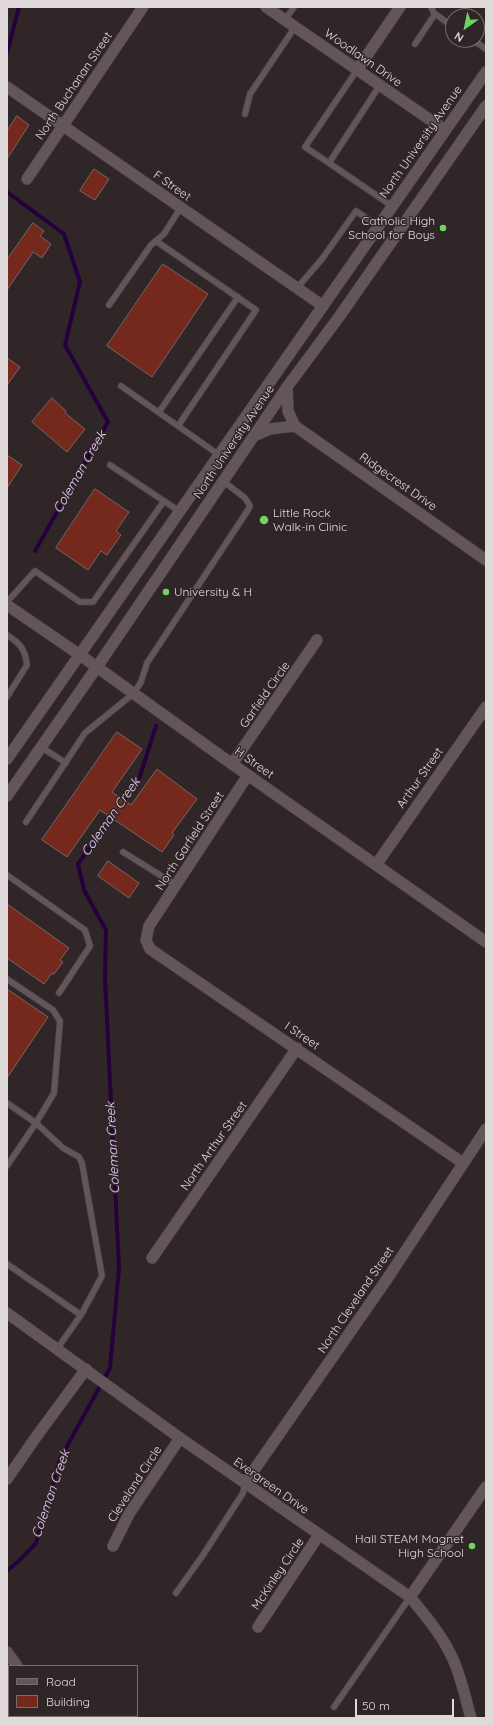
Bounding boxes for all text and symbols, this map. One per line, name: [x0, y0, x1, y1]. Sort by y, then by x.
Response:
north arrow: [445, 8, 485, 48]
street label: Woodlawn Drive: [321, 26, 405, 90]
street label: North Buchanan Street: [33, 29, 115, 143]
text: N: [452, 29, 466, 45]
street label: North University Avenue: [377, 83, 465, 201]
street label: F Street: [150, 168, 194, 204]
place label: Catholic High School for Boys: [348, 214, 435, 242]
marker: Catholic High School for Boys: [438, 223, 448, 233]
street label: North University Avenue: [191, 382, 277, 502]
water label: Coleman Creek: [50, 428, 110, 516]
street label: Ridgecrest Drive: [357, 450, 439, 514]
place label: Little Rock Walk-in Clinic: [273, 506, 347, 534]
marker: Little Rock Walk-in Clinic: [258, 514, 270, 526]
place label: University & H: [174, 585, 252, 599]
marker: University & H: [161, 587, 171, 597]
street label: Garfield Circle: [237, 659, 293, 731]
street label: H Street: [232, 744, 276, 782]
street label: Arthur Street: [394, 745, 446, 811]
water label: Coleman Creek: [78, 775, 144, 859]
street label: North Garfield Street: [153, 789, 227, 893]
street label: I Street: [282, 1019, 322, 1053]
street label: North Arthur Street: [178, 1099, 250, 1193]
water label: Coleman Creek: [103, 1102, 123, 1194]
street label: North Cleveland Street: [315, 1244, 397, 1356]
street label: Cleveland Circle: [105, 1443, 165, 1525]
water label: Coleman Creek: [29, 1448, 73, 1540]
street label: Evergreen Drive: [231, 1455, 311, 1517]
place label: Hall STEAM Magnet High School: [355, 1532, 464, 1560]
street label: McKinley Circle: [249, 1535, 307, 1613]
marker: Hall STEAM Magnet High School: [467, 1541, 477, 1551]
legend: [8, 1665, 138, 1717]
text: Road: [46, 1674, 76, 1689]
scale bar: [357, 1691, 456, 1717]
text: Building: [46, 1694, 90, 1709]
text: 50 m: [362, 1698, 390, 1713]

